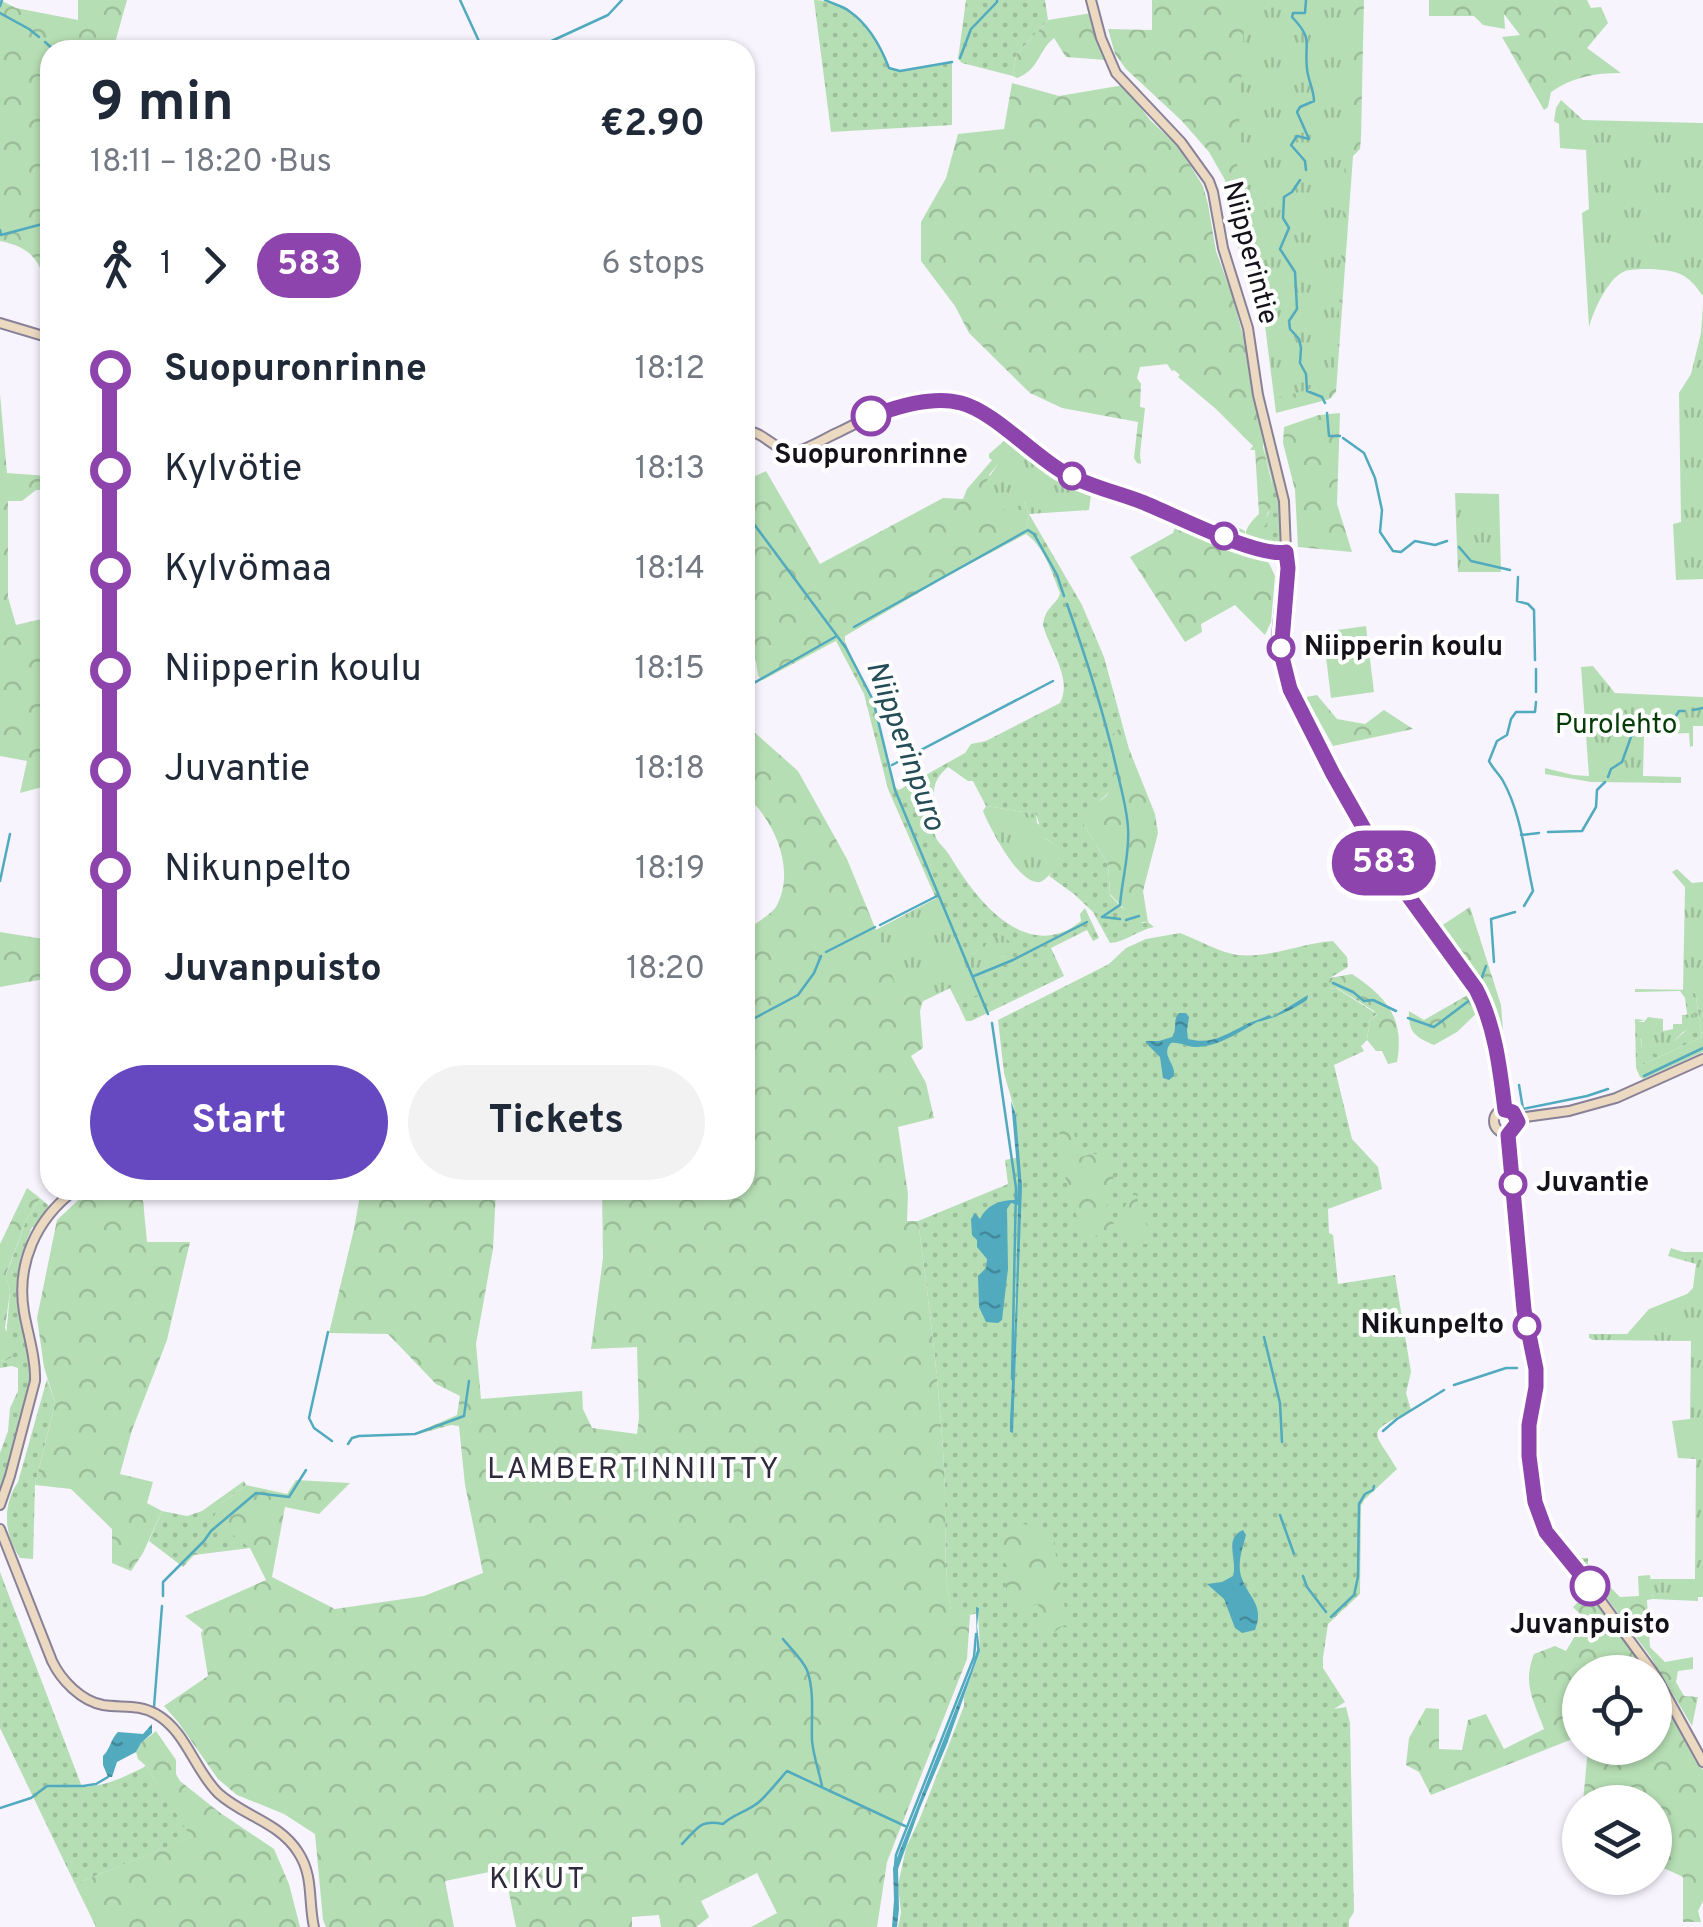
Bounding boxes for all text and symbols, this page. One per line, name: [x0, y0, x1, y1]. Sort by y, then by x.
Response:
text: 9 min: [90, 70, 234, 140]
text: €2.90: [600, 101, 705, 150]
text: 18:11 – 18:20 · Bus: [90, 143, 332, 183]
street label: Niipperintie: [1213, 177, 1285, 329]
icon: walk: [90, 238, 145, 293]
icon: forward: [187, 238, 242, 293]
text: 583: [277, 243, 341, 287]
text: 1: [160, 245, 172, 285]
text: 6 stops: [601, 245, 705, 285]
text: Suopuronrinne: [164, 346, 427, 395]
text: 18:12: [635, 350, 705, 390]
marker: Suopuronrinne: [852, 397, 890, 435]
place label: Suopuronrinne: [774, 438, 968, 474]
text: Kylvötie: [164, 446, 302, 495]
text: 18:13: [635, 450, 705, 490]
unlabelled marker: [1059, 463, 1085, 489]
unlabelled marker: [1211, 523, 1237, 549]
text: Kylvömaa: [164, 546, 332, 595]
text: 18:14: [635, 550, 705, 590]
place label: Niipperin koulu: [1304, 630, 1503, 666]
marker: Niipperin koulu: [1268, 635, 1294, 661]
text: Niipperin koulu: [164, 646, 422, 695]
text: 18:15: [635, 650, 705, 690]
water label: Niipperinpuro: [856, 656, 952, 836]
park label: Purolehto: [1555, 708, 1677, 744]
text: Juvantie: [164, 746, 310, 795]
text: 18:18: [635, 750, 705, 790]
line badge: 583: [1326, 830, 1442, 896]
text: 583: [1352, 841, 1416, 885]
text: Nikunpelto: [164, 846, 351, 895]
text: 18:19: [635, 850, 705, 890]
text: Juvanpuisto: [164, 946, 382, 995]
text: 18:20: [626, 950, 705, 990]
button: Start: [90, 1065, 388, 1180]
button: Tickets: [408, 1065, 705, 1180]
place label: Juvantie: [1536, 1166, 1649, 1202]
marker: Juvantie: [1500, 1171, 1526, 1197]
place label: Nikunpelto: [1361, 1308, 1504, 1344]
marker: Nikunpelto: [1514, 1313, 1540, 1339]
district label: LAMBERTINNIITTY: [487, 1452, 781, 1489]
marker: Juvanpuisto: [1571, 1567, 1609, 1605]
place label: Juvanpuisto: [1510, 1608, 1670, 1644]
map controls: [1562, 1655, 1672, 1895]
button: locate: [1562, 1655, 1672, 1765]
button: layers: [1562, 1785, 1672, 1895]
district label: KIKUT: [489, 1862, 587, 1899]

